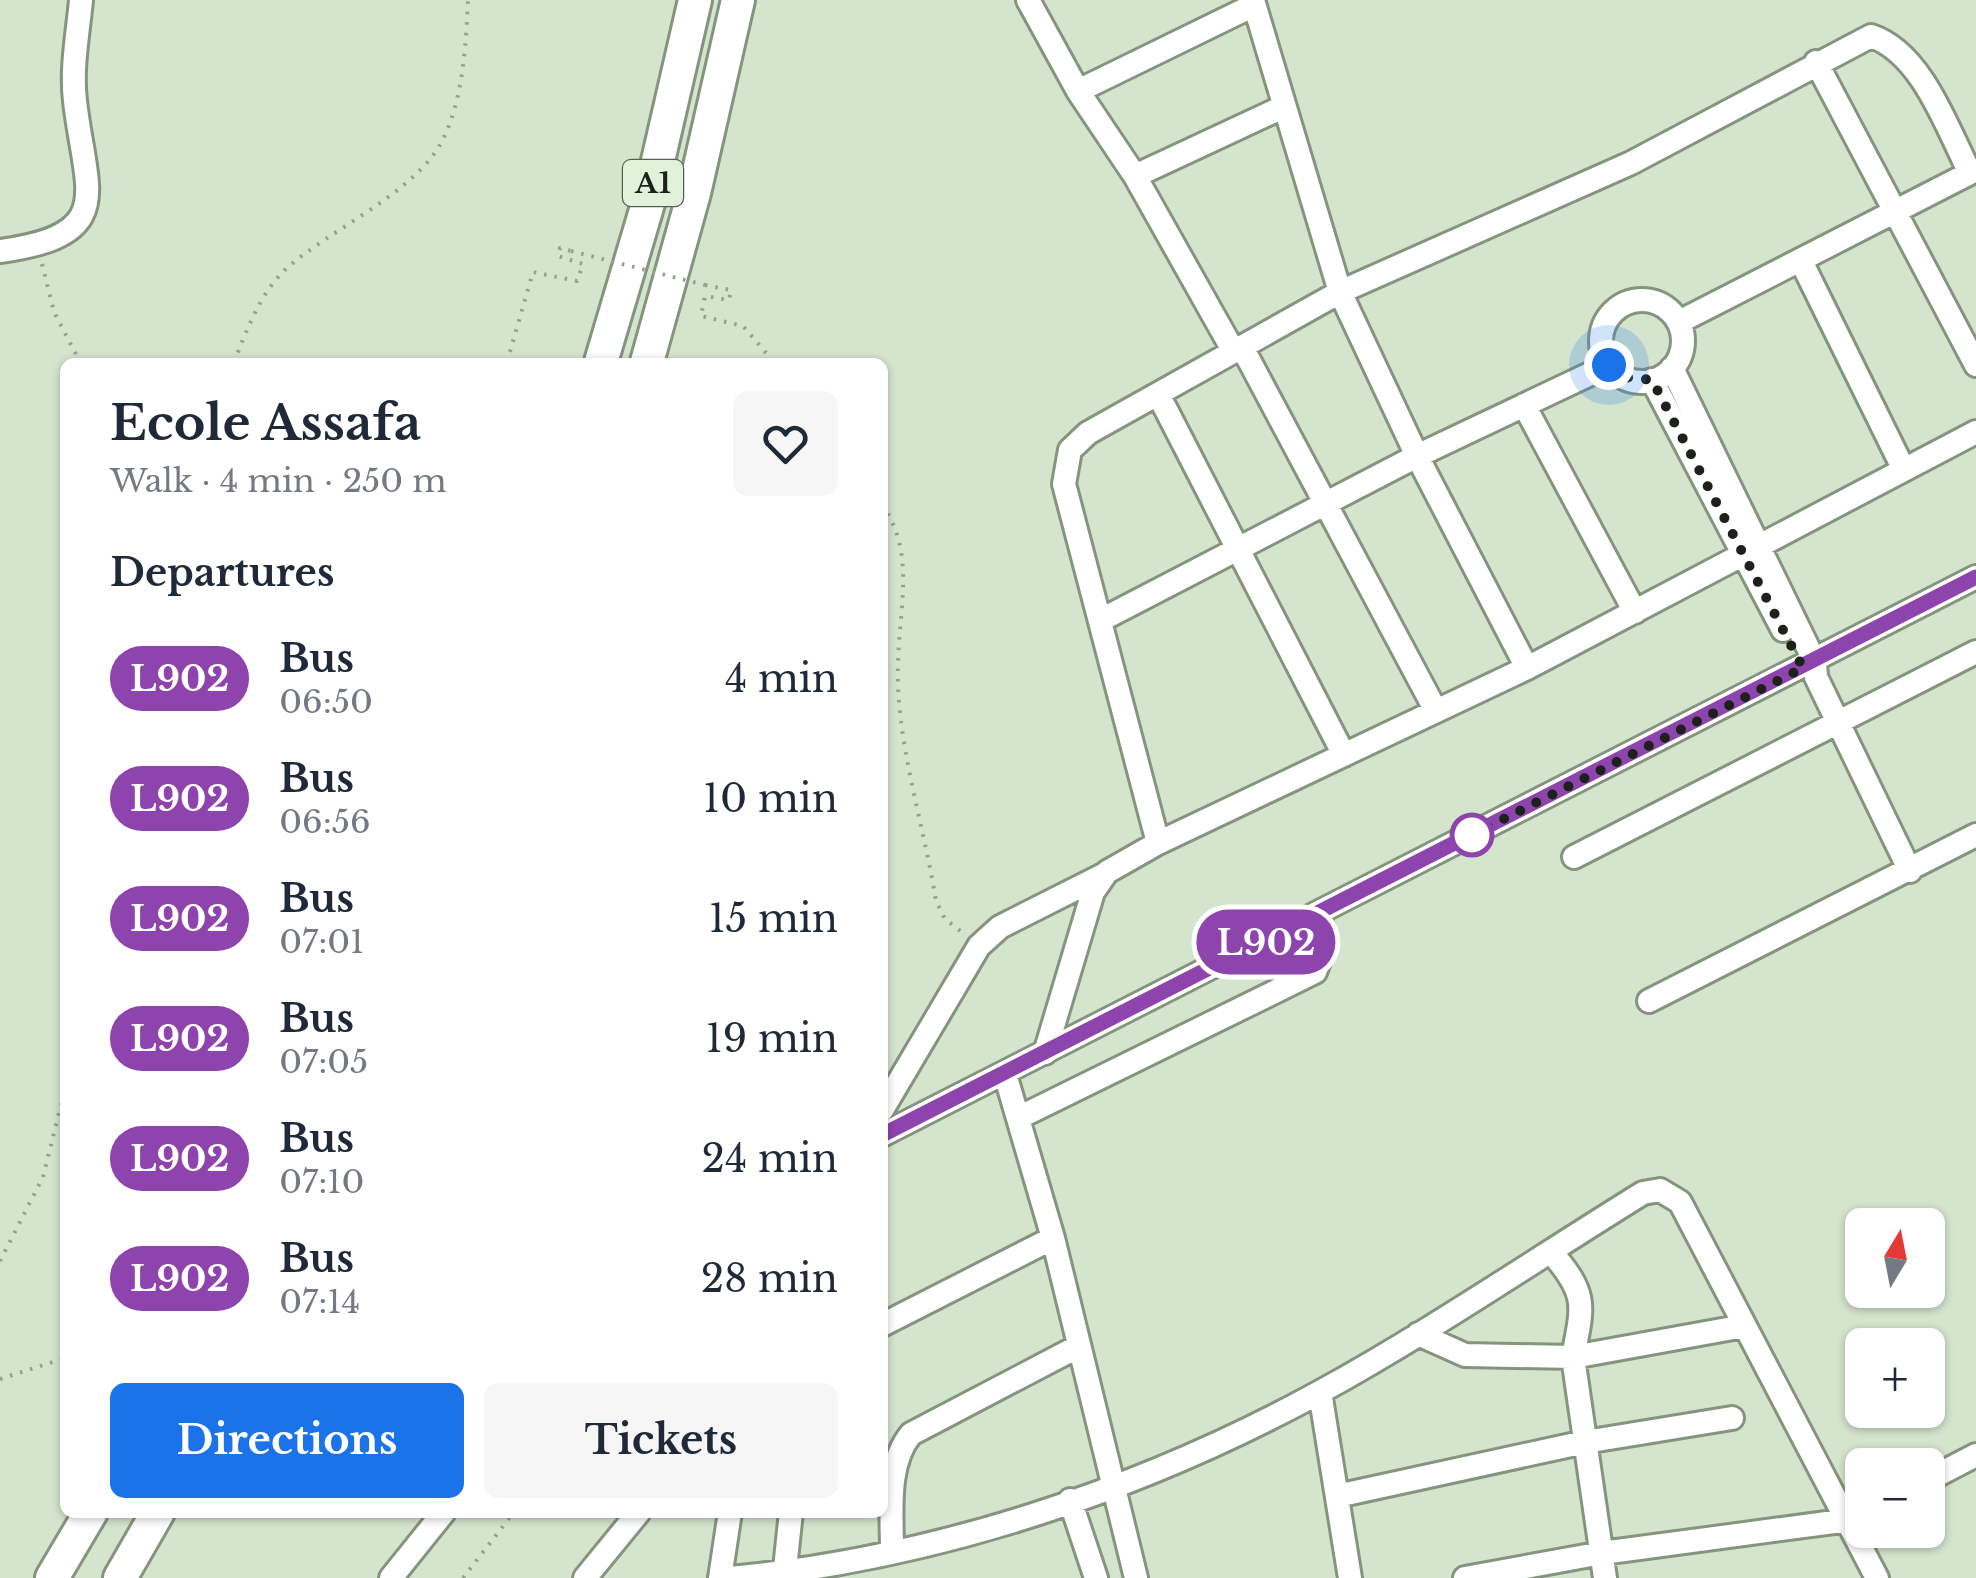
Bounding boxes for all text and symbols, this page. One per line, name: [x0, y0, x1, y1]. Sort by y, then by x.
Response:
road number: A1: [623, 160, 683, 206]
your location: [1584, 340, 1634, 390]
button: heart: [733, 391, 838, 496]
text: Ecole Assafa: [110, 393, 421, 453]
text: Walk · 4 min · 250 m: [110, 461, 447, 501]
text: Departures: [110, 549, 334, 596]
text: Bus: [279, 635, 354, 682]
text: 4 min: [725, 655, 838, 702]
text: L902: [130, 657, 229, 700]
text: 06:50: [279, 682, 373, 722]
text: Bus: [279, 755, 354, 802]
text: 10 min: [703, 775, 838, 822]
text: L902: [130, 777, 229, 820]
text: 06:56: [279, 802, 371, 842]
unlabelled marker: [1451, 814, 1493, 856]
text: Bus: [279, 875, 354, 922]
text: 15 min: [709, 895, 838, 942]
text: L902: [130, 897, 229, 940]
line badge: L902: [1196, 910, 1336, 974]
text: L902: [1216, 921, 1316, 964]
text: 07:01: [279, 922, 364, 962]
text: Bus: [279, 995, 354, 1042]
text: 19 min: [706, 1015, 838, 1062]
text: L902: [130, 1017, 229, 1060]
text: 07:05: [279, 1042, 368, 1082]
text: Bus: [279, 1115, 354, 1162]
text: 24 min: [702, 1135, 838, 1182]
text: L902: [130, 1137, 229, 1180]
text: 07:10: [279, 1162, 364, 1202]
north arrow: [1845, 1208, 1945, 1308]
map controls: [1845, 1208, 1945, 1548]
text: Bus: [279, 1235, 354, 1282]
text: 28 min: [701, 1255, 838, 1302]
text: L902: [130, 1257, 229, 1300]
text: 07:14: [279, 1282, 360, 1322]
button: +: [1845, 1328, 1945, 1428]
button: Directions: [110, 1383, 464, 1498]
button: Tickets: [484, 1383, 838, 1498]
button: −: [1845, 1448, 1945, 1548]

